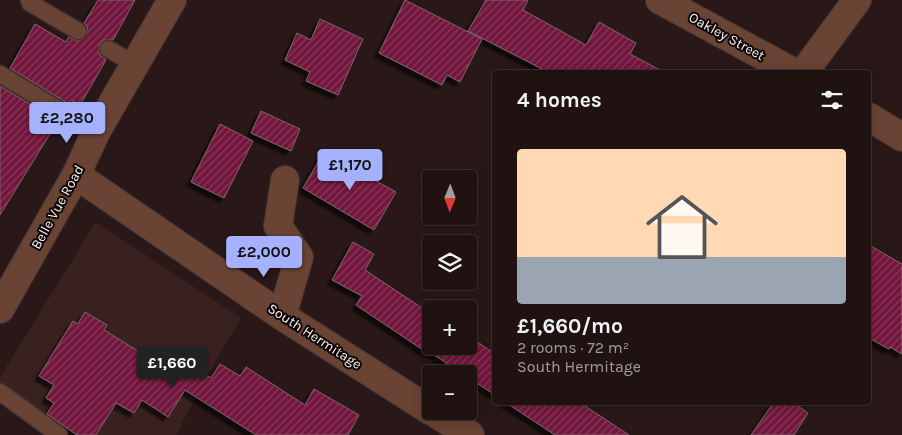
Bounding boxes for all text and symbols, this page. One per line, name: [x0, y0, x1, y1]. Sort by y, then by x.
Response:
street label: Oakley Street: [686, 9, 768, 64]
icon: filters: [818, 86, 846, 114]
text: 4 homes: [517, 88, 602, 112]
pin: £2,280: [26, 102, 108, 144]
text: £2,280: [40, 108, 94, 127]
pin: £1,170: [309, 148, 391, 191]
text: £1,170: [328, 155, 372, 174]
street label: Belle Vue Road: [27, 162, 87, 252]
north arrow: [422, 170, 478, 225]
map controls: [422, 170, 477, 420]
icon: home: [637, 182, 727, 272]
button: layers: [422, 235, 477, 290]
pin: £2,000: [223, 236, 305, 278]
text: £2,000: [237, 242, 291, 261]
street label: South Hermitage: [265, 300, 365, 373]
button: +: [422, 300, 477, 355]
text: £1,660/mo: [517, 314, 623, 338]
text: 2 rooms · 72 m²: [517, 338, 629, 357]
pin: £1,660: [131, 346, 213, 389]
text: £1,660: [148, 353, 196, 372]
text: South Hermitage: [517, 357, 641, 376]
button: −: [422, 365, 477, 420]

